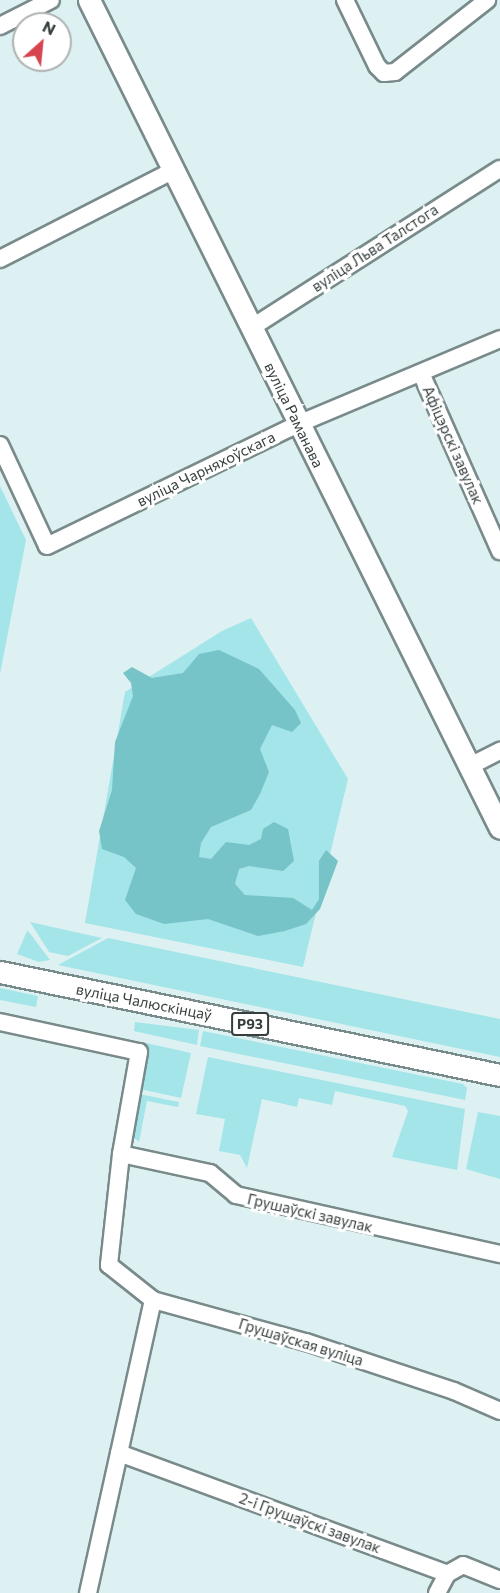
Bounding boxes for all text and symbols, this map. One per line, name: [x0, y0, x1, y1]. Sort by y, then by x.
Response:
north arrow: [12, 12, 72, 72]
text: N: [40, 16, 59, 38]
street label: вуліца Льва Талстога: [308, 200, 442, 296]
street label: вуліца Раманава: [261, 359, 327, 471]
street label: Афіцэрскі завулак: [419, 383, 487, 507]
street label: вуліца Чарняхоўскага: [134, 428, 278, 510]
street label: вуліца Чалюскінцаў: [75, 980, 213, 1024]
road number: Р93: [230, 1013, 270, 1035]
street label: Грушаўскі завулак: [246, 1190, 374, 1236]
street label: Грушаўская вуліца: [237, 1314, 365, 1370]
street label: 2-і Грушаўскі завулак: [237, 1489, 383, 1557]

